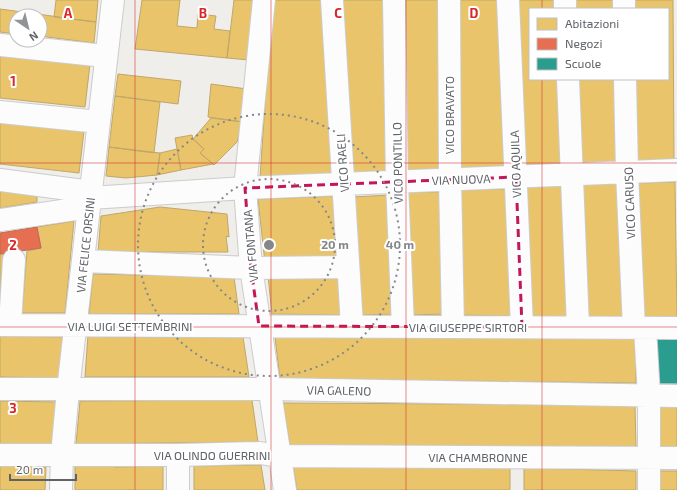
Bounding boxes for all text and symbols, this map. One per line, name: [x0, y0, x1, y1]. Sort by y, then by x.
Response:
text: A: [64, 5, 73, 21]
text: B: [199, 5, 207, 21]
text: C: [334, 5, 342, 21]
text: D: [470, 5, 479, 21]
north arrow: [8, 8, 48, 48]
legend: [529, 8, 669, 80]
text: Abitazioni: [565, 16, 619, 30]
text: N: [27, 29, 41, 44]
text: Negozi: [565, 36, 602, 50]
text: Scuole: [565, 56, 601, 70]
text: 1: [10, 73, 16, 89]
street label: VICO BRAVATO: [442, 76, 456, 154]
street label: VICO PONTILLO: [389, 122, 405, 204]
street label: VICO AQUILA: [507, 129, 524, 198]
street label: VICO RAELI: [333, 133, 351, 193]
street label: VICO CARUSO: [621, 167, 637, 239]
street label: VIA NUOVA: [431, 171, 491, 187]
street label: VIA FELICE ORSINI: [73, 197, 97, 293]
street label: VIA FONTANA: [240, 209, 260, 283]
text: 2: [9, 237, 17, 253]
text: 20 m: [321, 237, 349, 251]
text: 40 m: [386, 237, 414, 251]
centre of rings: [262, 238, 276, 252]
street label: VIA LUIGI SETTEMBRINI: [68, 319, 193, 333]
street label: VIA GIUSEPPE SIRTORI: [409, 320, 527, 334]
street label: VIA GALENO: [307, 382, 371, 398]
text: 3: [9, 400, 17, 416]
street label: VIA OLINDO GUERRINI: [154, 448, 270, 462]
street label: VIA CHAMBRONNE: [428, 450, 528, 464]
scale bar: [10, 456, 76, 482]
text: 20 m: [16, 462, 43, 476]

